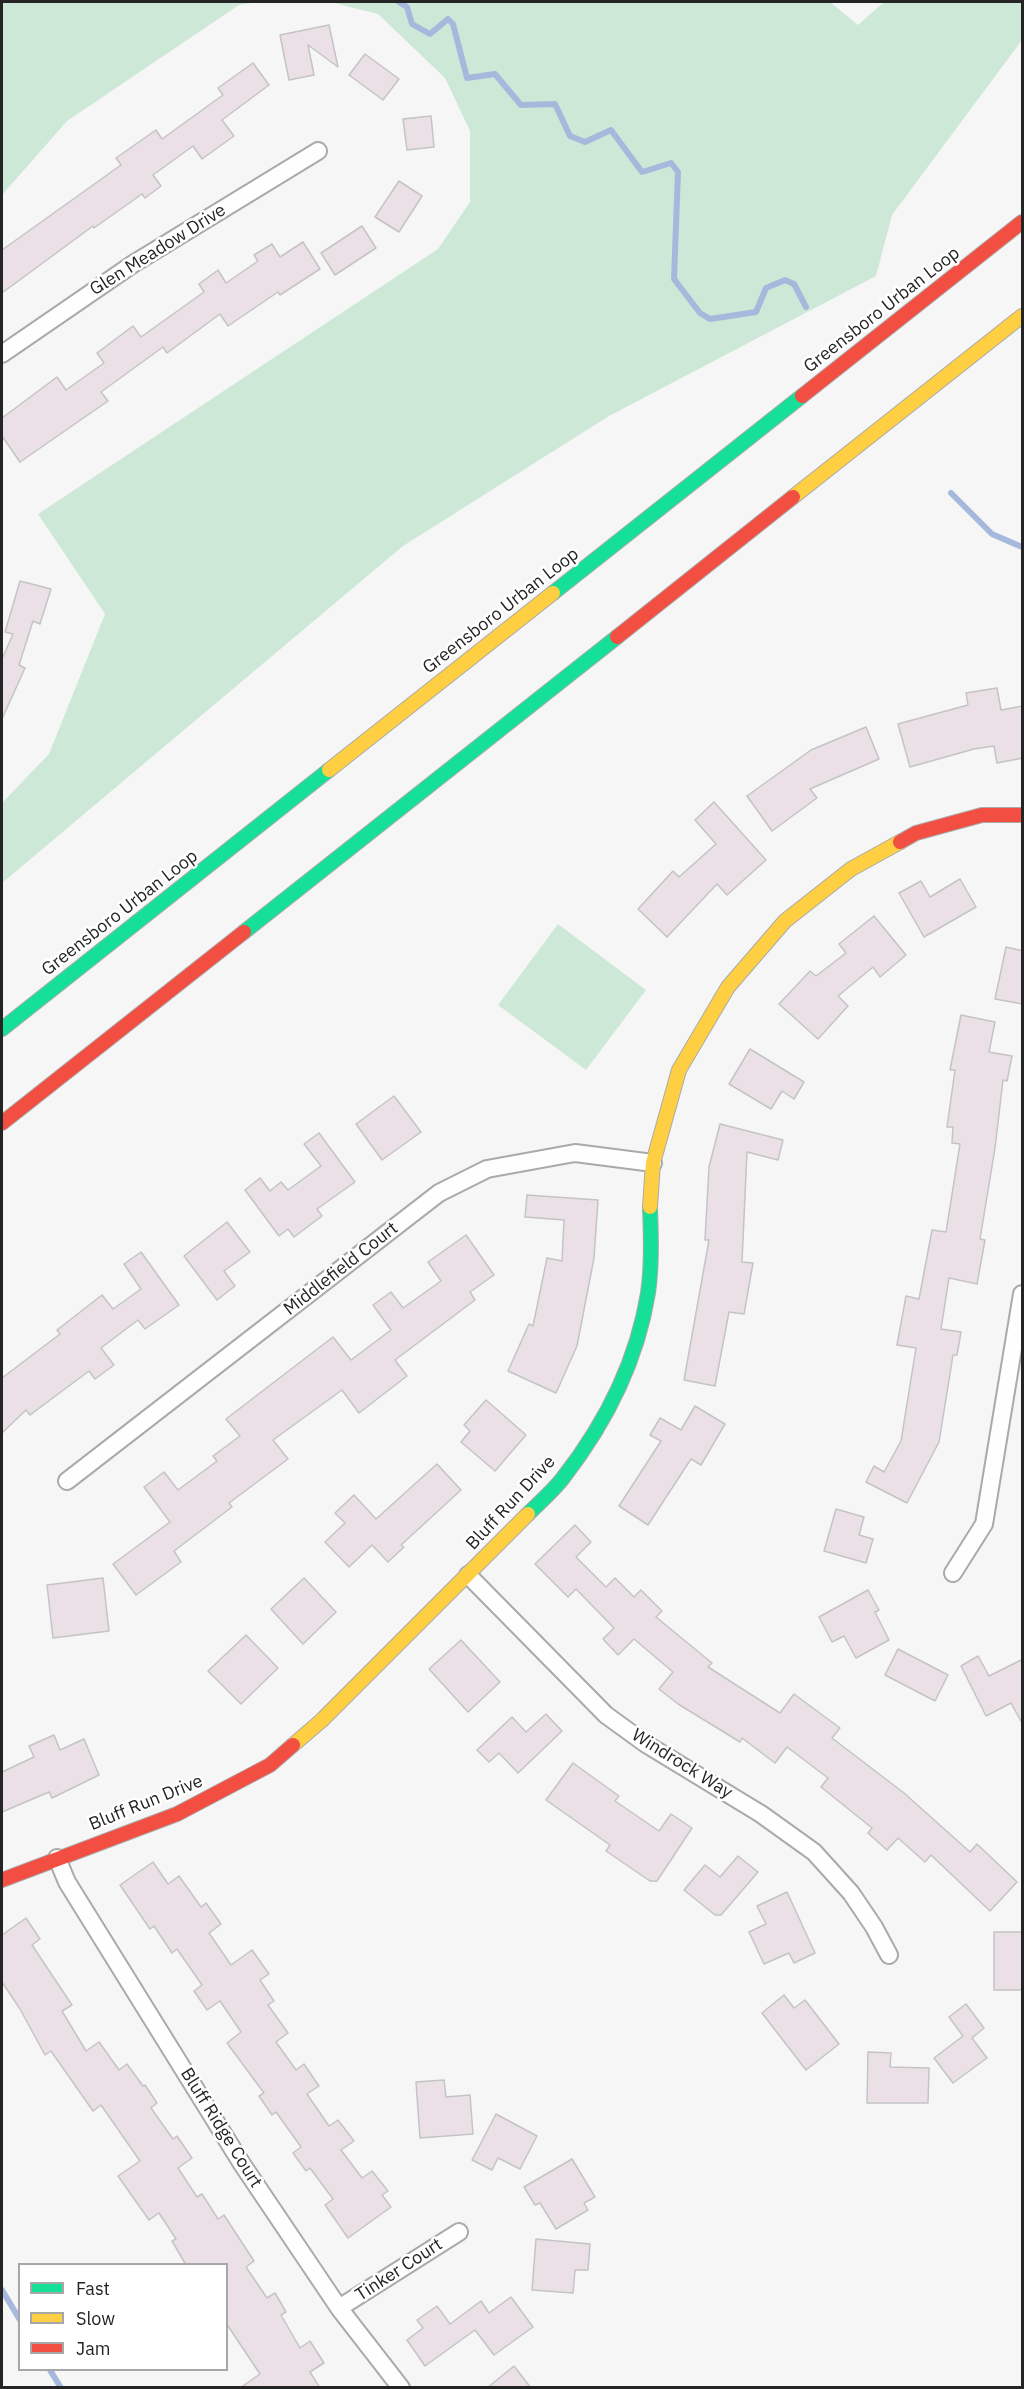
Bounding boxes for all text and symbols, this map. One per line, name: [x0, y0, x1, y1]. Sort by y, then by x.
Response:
street label: Glen Meadow Drive: [86, 199, 230, 301]
street label: Greensboro Urban Loop: [800, 242, 964, 378]
street label: Greensboro Urban Loop: [419, 543, 583, 679]
street label: Greensboro Urban Loop: [38, 845, 202, 981]
street label: Middlefield Court: [280, 1218, 402, 1320]
street label: Bluff Run Drive: [462, 1451, 560, 1555]
street label: Windrock Way: [628, 1724, 736, 1804]
street label: Bluff Run Drive: [86, 1770, 206, 1836]
street label: Bluff Ridge Court: [175, 2064, 267, 2192]
street label: Tinker Court: [351, 2234, 447, 2306]
legend: [18, 2263, 228, 2371]
text: Fast: [76, 2277, 110, 2300]
text: Slow: [76, 2307, 115, 2330]
text: Jam: [76, 2337, 111, 2360]

